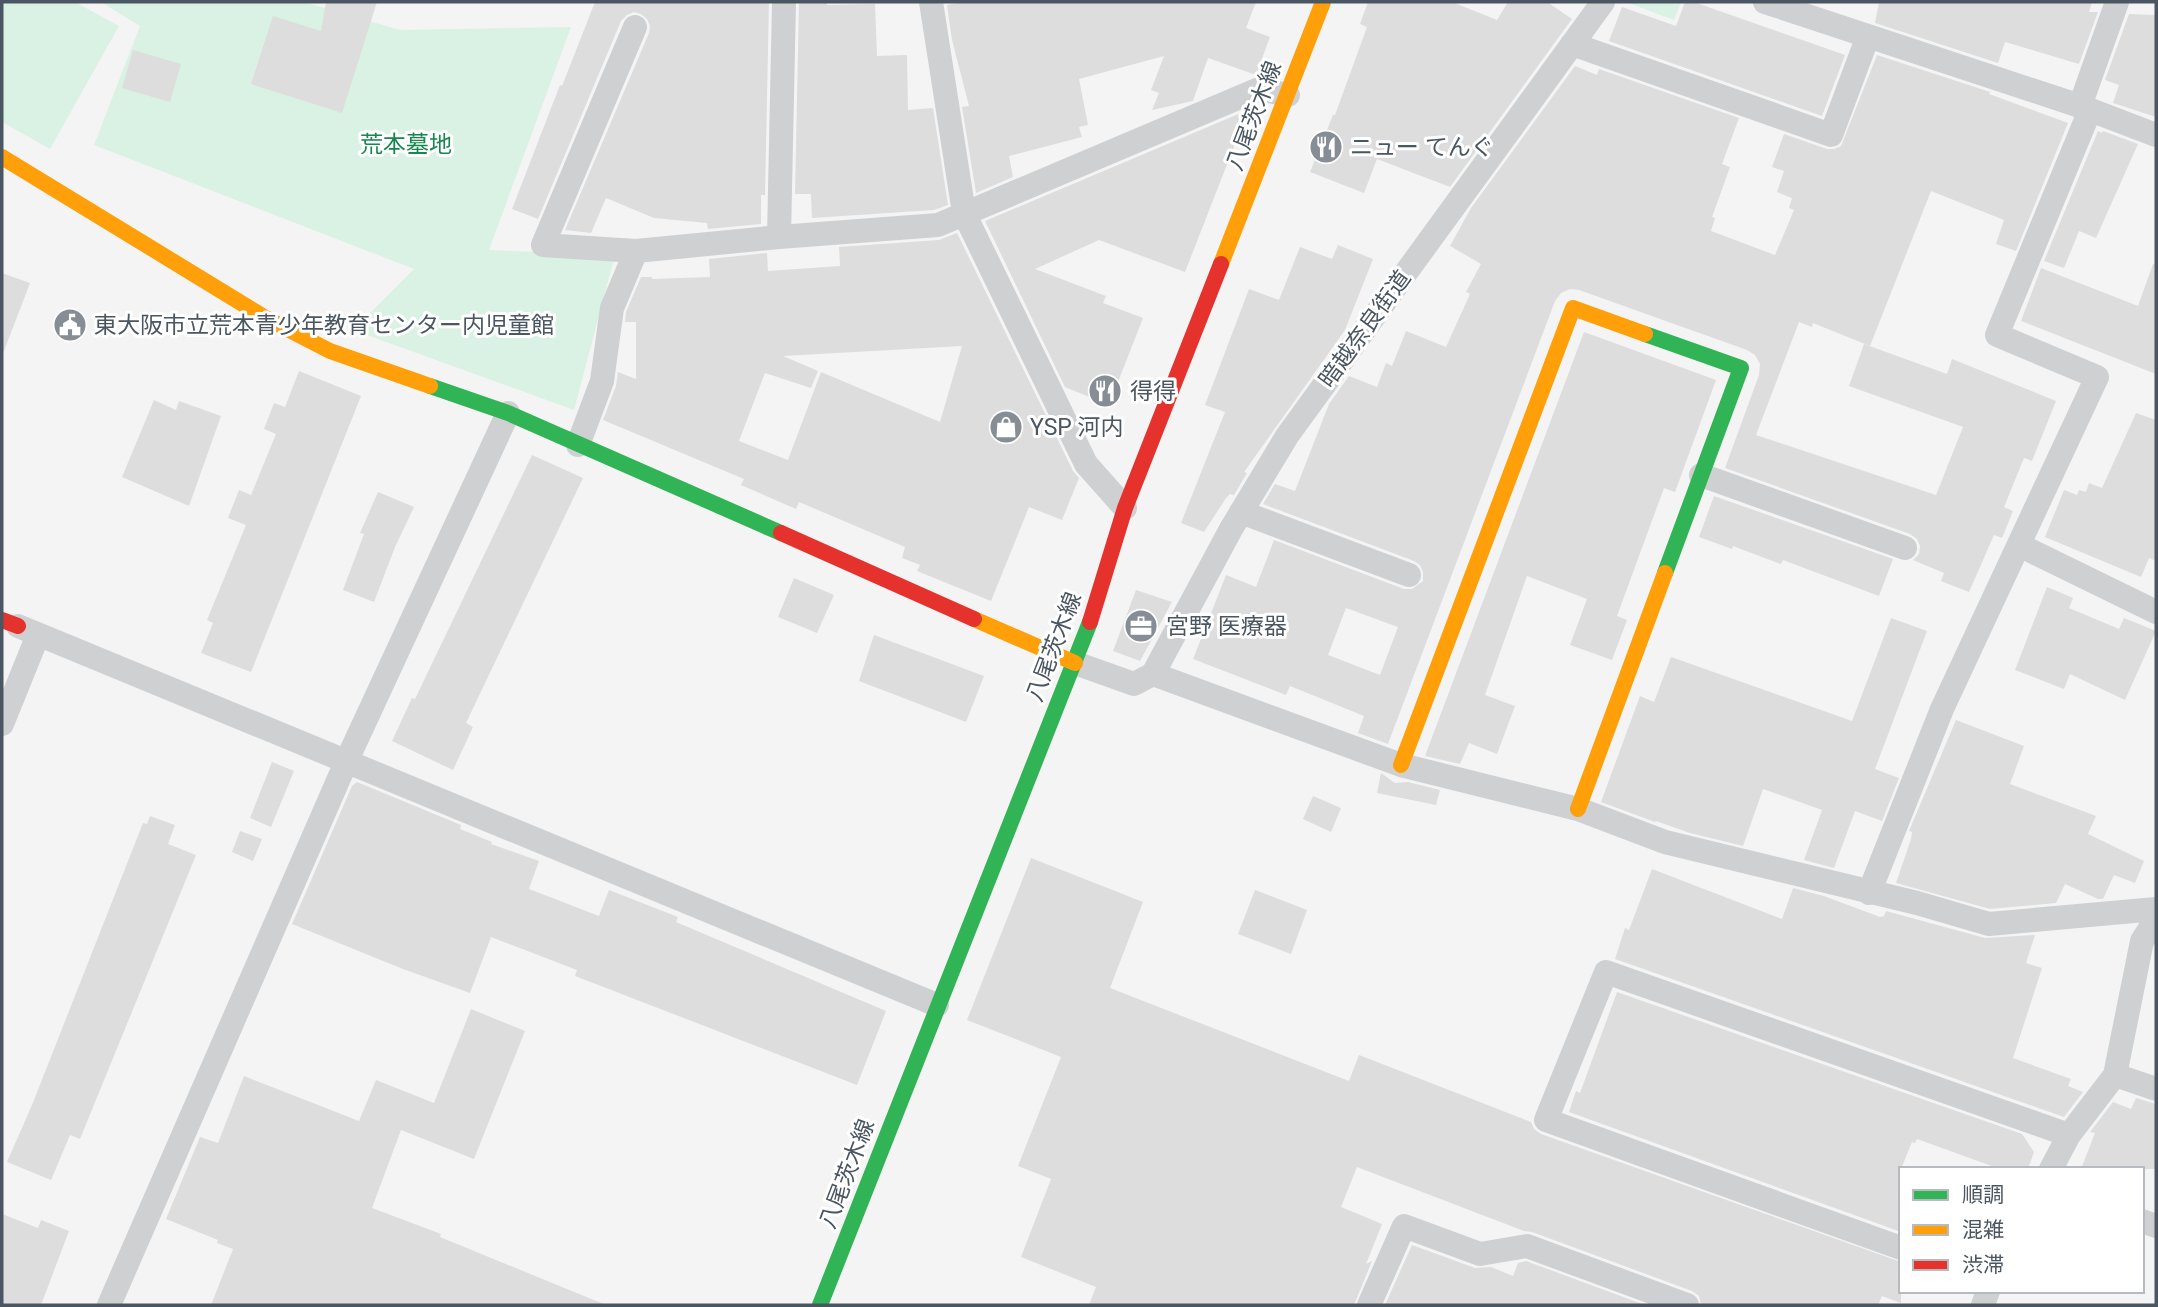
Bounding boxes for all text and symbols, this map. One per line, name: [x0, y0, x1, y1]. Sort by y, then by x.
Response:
street label: 八尾茨木線: [1221, 57, 1287, 175]
restaurant icon: ニュー てんぐ: [1307, 128, 1345, 166]
park label: 荒本墓地: [360, 131, 452, 158]
place label: ニュー てんぐ: [1350, 134, 1494, 161]
street label: 暗越奈良街道: [1314, 265, 1416, 393]
public building icon: 東大阪市立荒本青少年教育センター内児童館: [51, 306, 89, 344]
place label: 東大阪市立荒本青少年教育センター内児童館: [94, 312, 554, 339]
restaurant icon: 得得: [1086, 372, 1124, 410]
place label: 得得: [1130, 378, 1176, 405]
shop icon: YSP 河内: [987, 408, 1025, 446]
place label: YSP 河内: [1030, 414, 1124, 441]
street label: 八尾茨木線: [1021, 588, 1087, 706]
office icon: 宮野 医療器: [1122, 607, 1160, 645]
place label: 宮野 医療器: [1166, 613, 1287, 640]
street label: 八尾茨木線: [814, 1115, 880, 1233]
legend: [1899, 1167, 2144, 1293]
text: 順調: [1962, 1183, 2004, 1207]
text: 混雑: [1962, 1218, 2004, 1242]
text: 渋滞: [1962, 1253, 2004, 1277]

